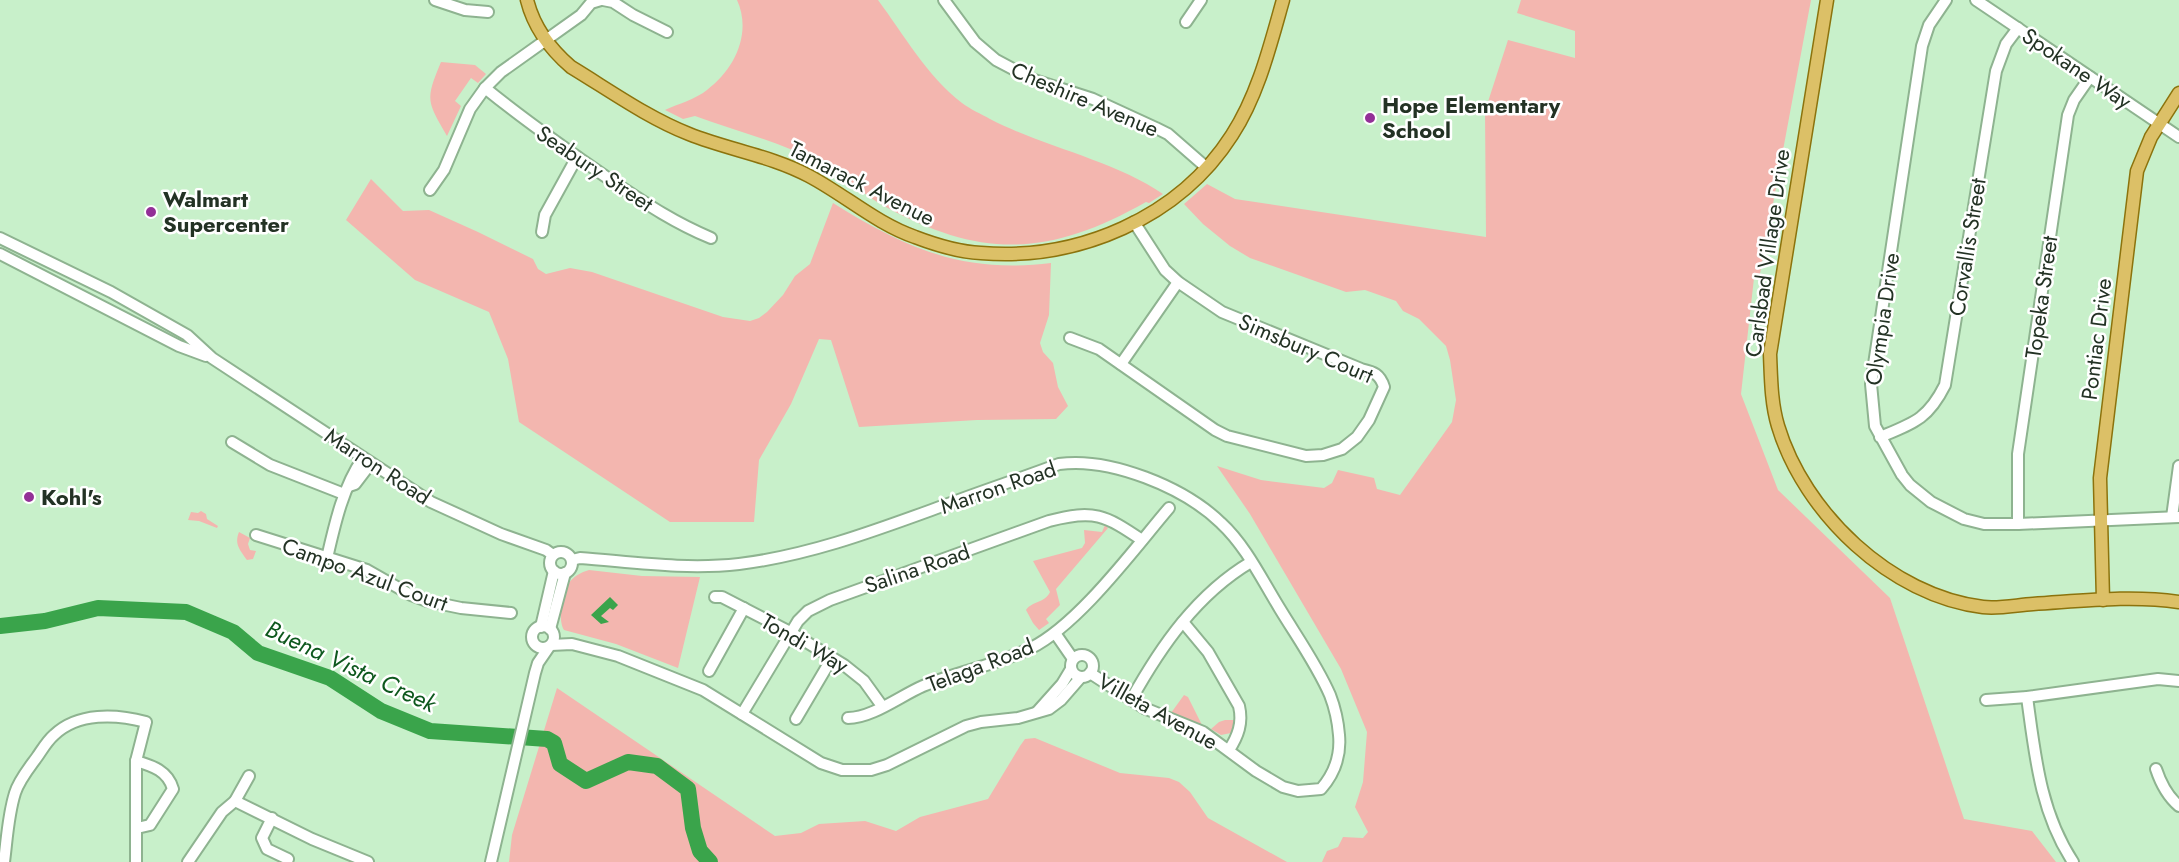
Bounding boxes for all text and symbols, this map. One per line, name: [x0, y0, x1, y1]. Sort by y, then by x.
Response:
street label: Spokane Way: [2016, 19, 2138, 117]
street label: Cheshire Avenue: [1006, 53, 1164, 145]
place label: Hope Elementary School: [1382, 89, 1561, 146]
marker: Hope Elementary School: [1363, 111, 1377, 125]
street label: Seabury Street: [530, 117, 661, 219]
street label: Tamarack Avenue: [784, 132, 940, 234]
street label: Carlsbad Village Drive: [1737, 147, 1797, 359]
street label: Corvallis Street: [1940, 175, 1994, 318]
place label: Walmart Supercenter: [163, 183, 289, 240]
marker: Walmart Supercenter: [144, 205, 158, 219]
street label: Topeka Street: [2017, 233, 2066, 360]
street label: Olympia Drive: [1857, 251, 1907, 387]
street label: Pontiac Drive: [2073, 276, 2119, 402]
street label: Simsbury Court: [1234, 305, 1379, 391]
street label: Marron Road: [319, 420, 437, 512]
street label: Marron Road: [936, 452, 1060, 522]
place label: Kohl's: [41, 481, 102, 513]
marker: Kohl's: [22, 490, 36, 504]
street label: Campo Azul Court: [278, 529, 453, 619]
street label: Salina Road: [860, 535, 974, 601]
street label: Tondi Way: [755, 605, 855, 681]
water label: Buena Vista Creek: [260, 611, 444, 722]
street label: Telaga Road: [922, 630, 1038, 700]
street label: Villeta Avenue: [1092, 665, 1224, 757]

